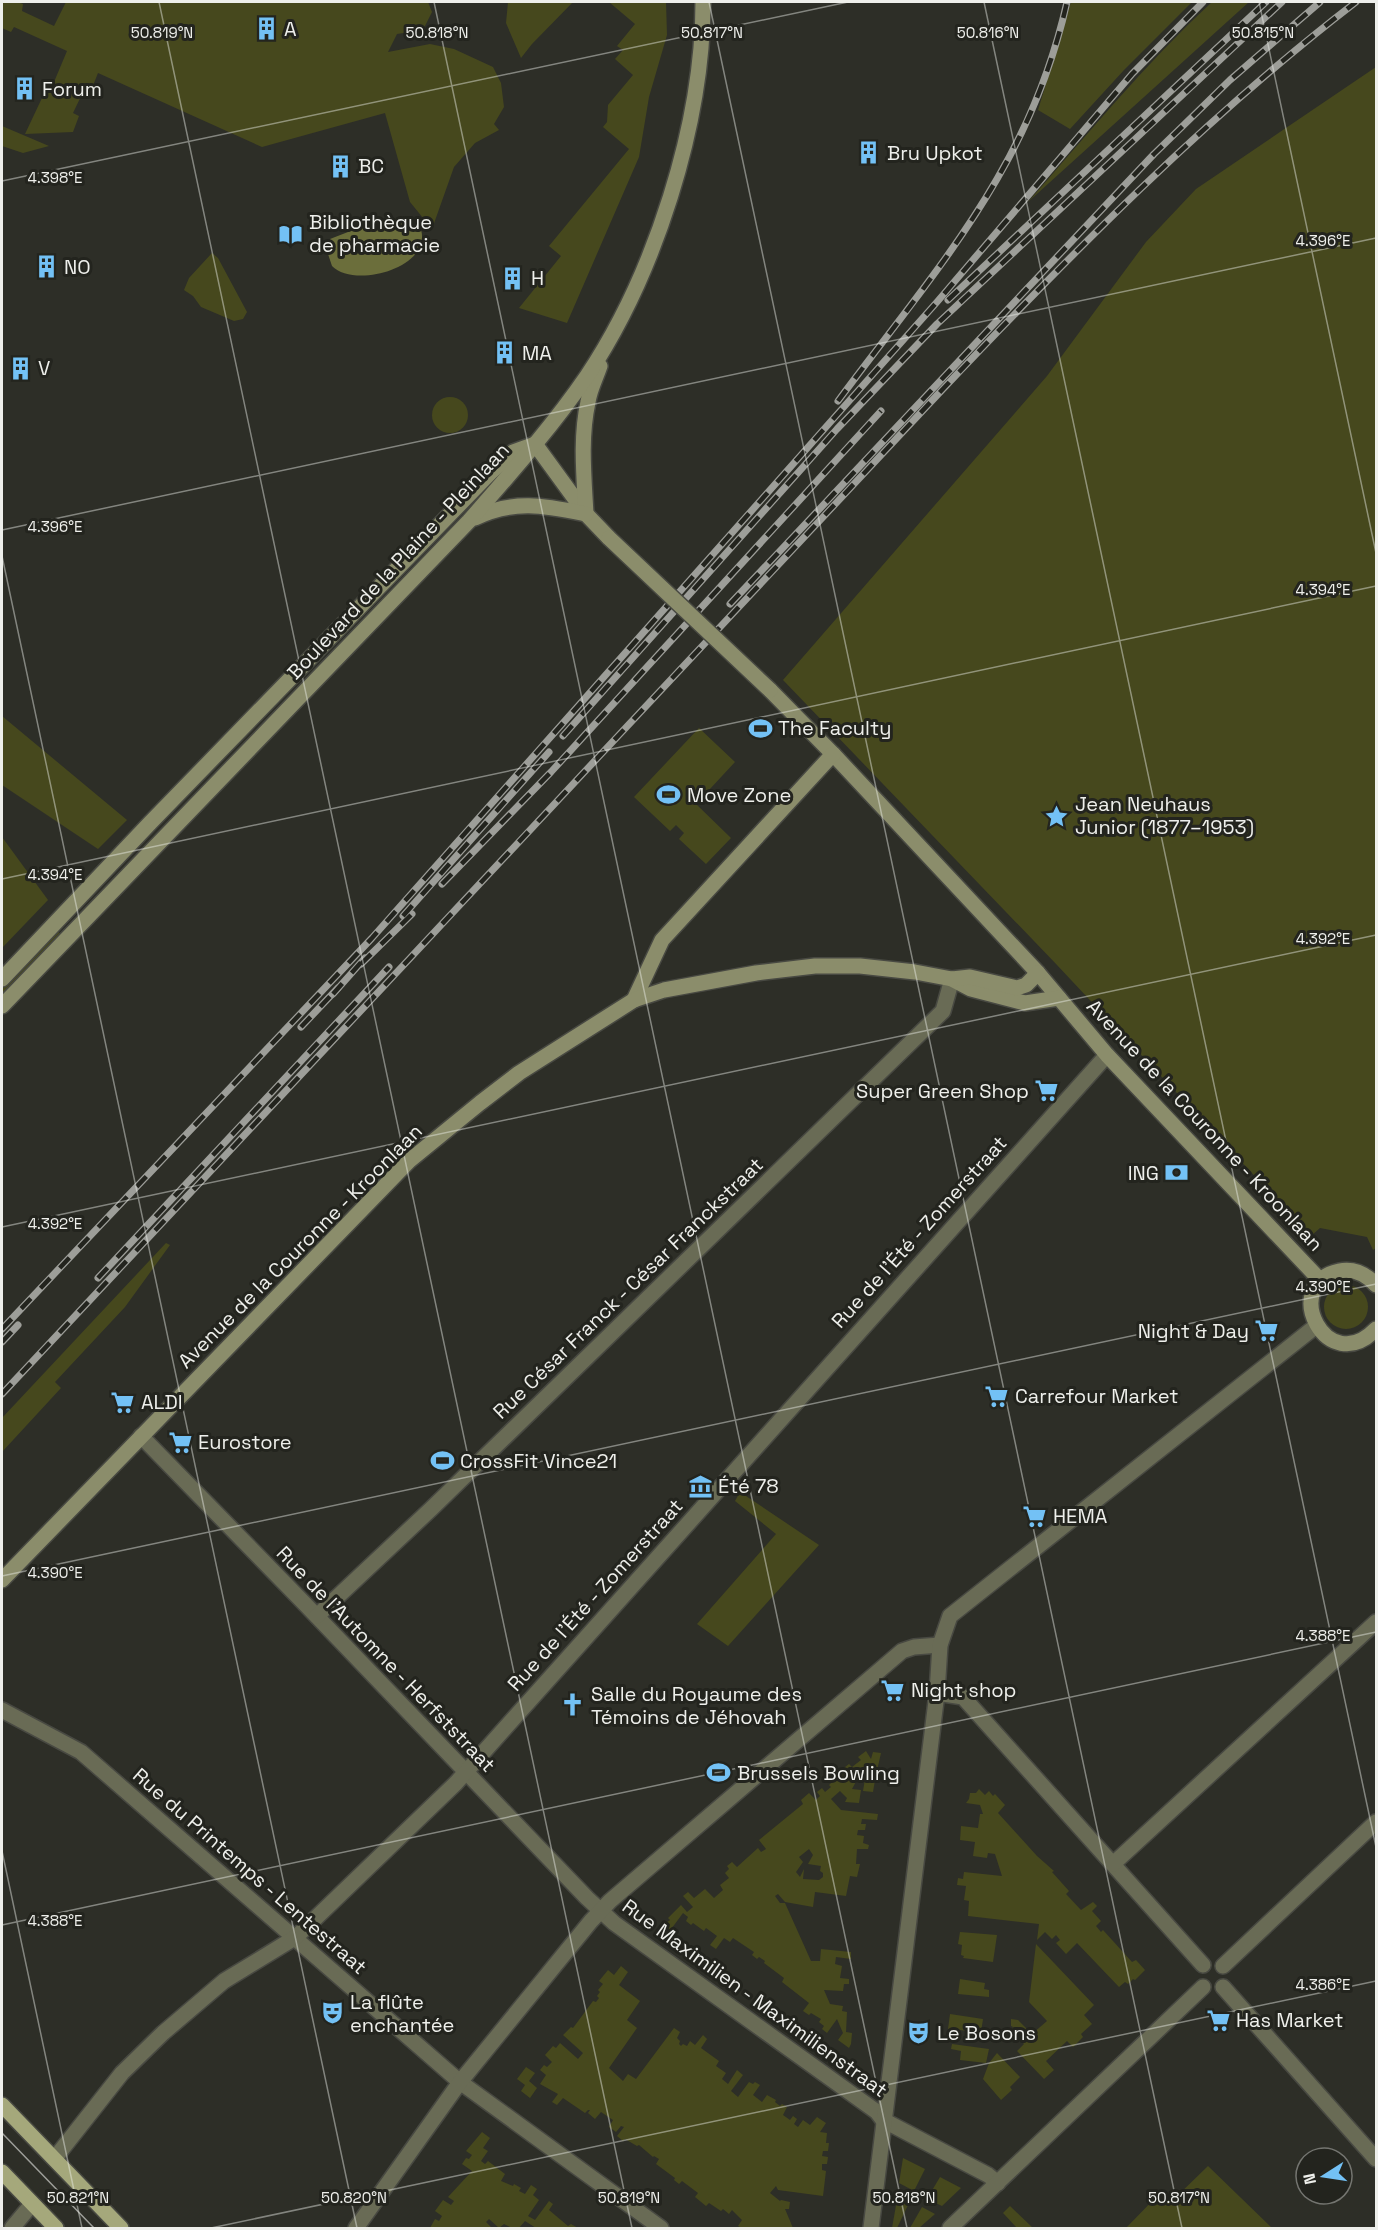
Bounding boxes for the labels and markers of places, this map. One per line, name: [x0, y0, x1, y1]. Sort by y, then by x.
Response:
building icon: A: [253, 16, 279, 42]
place label: A: [284, 16, 297, 42]
building icon: Forum: [11, 76, 37, 102]
place label: Forum: [42, 76, 102, 102]
building icon: Bru Upkot: [856, 140, 882, 166]
place label: Bru Upkot: [887, 140, 983, 166]
building icon: BC: [327, 153, 353, 179]
place label: BC: [358, 153, 384, 179]
place label: Bibliothèque de pharmacie: [309, 209, 440, 258]
library icon: Bibliothèque de pharmacie: [278, 221, 304, 247]
building icon: NO: [33, 254, 59, 280]
place label: NO: [64, 254, 91, 280]
building icon: H: [500, 265, 526, 291]
place label: H: [531, 265, 544, 291]
building icon: MA: [491, 340, 517, 366]
place label: MA: [522, 340, 552, 366]
building icon: V: [7, 355, 33, 381]
place label: V: [38, 355, 50, 381]
sports icon: The Faculty: [747, 715, 773, 741]
place label: The Faculty: [778, 715, 891, 741]
sports icon: Move Zone: [656, 782, 682, 808]
place label: Move Zone: [687, 782, 791, 808]
place label: Jean Neuhaus Junior (1877–1953): [1075, 791, 1254, 840]
place icon: Jean Neuhaus Junior (1877–1953): [1044, 803, 1070, 829]
place label: Super Green Shop: [856, 1078, 1029, 1104]
supermarket icon: Super Green Shop: [1034, 1078, 1060, 1104]
place label: ING: [1128, 1160, 1159, 1186]
bank icon: ING: [1164, 1160, 1190, 1186]
place label: Night & Day: [1138, 1318, 1249, 1344]
supermarket icon: Night & Day: [1254, 1318, 1280, 1344]
supermarket icon: Carrefour Market: [984, 1383, 1010, 1409]
place label: Carrefour Market: [1015, 1383, 1178, 1409]
supermarket icon: ALDI: [110, 1389, 136, 1415]
place label: ALDI: [141, 1389, 183, 1415]
supermarket icon: Eurostore: [167, 1429, 193, 1455]
place label: Eurostore: [198, 1429, 292, 1455]
sports icon: CrossFit Vince21: [429, 1448, 455, 1474]
place label: CrossFit Vince21: [460, 1448, 617, 1474]
museum icon: Été 78: [687, 1473, 713, 1499]
place label: Été 78: [718, 1473, 779, 1499]
supermarket icon: HEMA: [1022, 1503, 1048, 1529]
place label: HEMA: [1053, 1503, 1108, 1529]
supermarket icon: Night shop: [880, 1677, 906, 1703]
place label: Night shop: [911, 1677, 1016, 1703]
place label: Salle du Royaume des Témoins de Jéhovah: [591, 1681, 802, 1730]
church icon: Salle du Royaume des Témoins de Jéhovah: [560, 1692, 586, 1718]
sports icon: Brussels Bowling: [706, 1760, 732, 1786]
place label: Brussels Bowling: [737, 1760, 900, 1786]
place label: La flûte enchantée: [350, 1989, 454, 2038]
theatre icon: La flûte enchantée: [319, 2000, 345, 2026]
supermarket icon: Has Market: [1205, 2007, 1231, 2033]
place label: Has Market: [1236, 2007, 1343, 2033]
theatre icon: Le Bosons: [906, 2020, 932, 2046]
place label: Le Bosons: [937, 2020, 1036, 2046]

